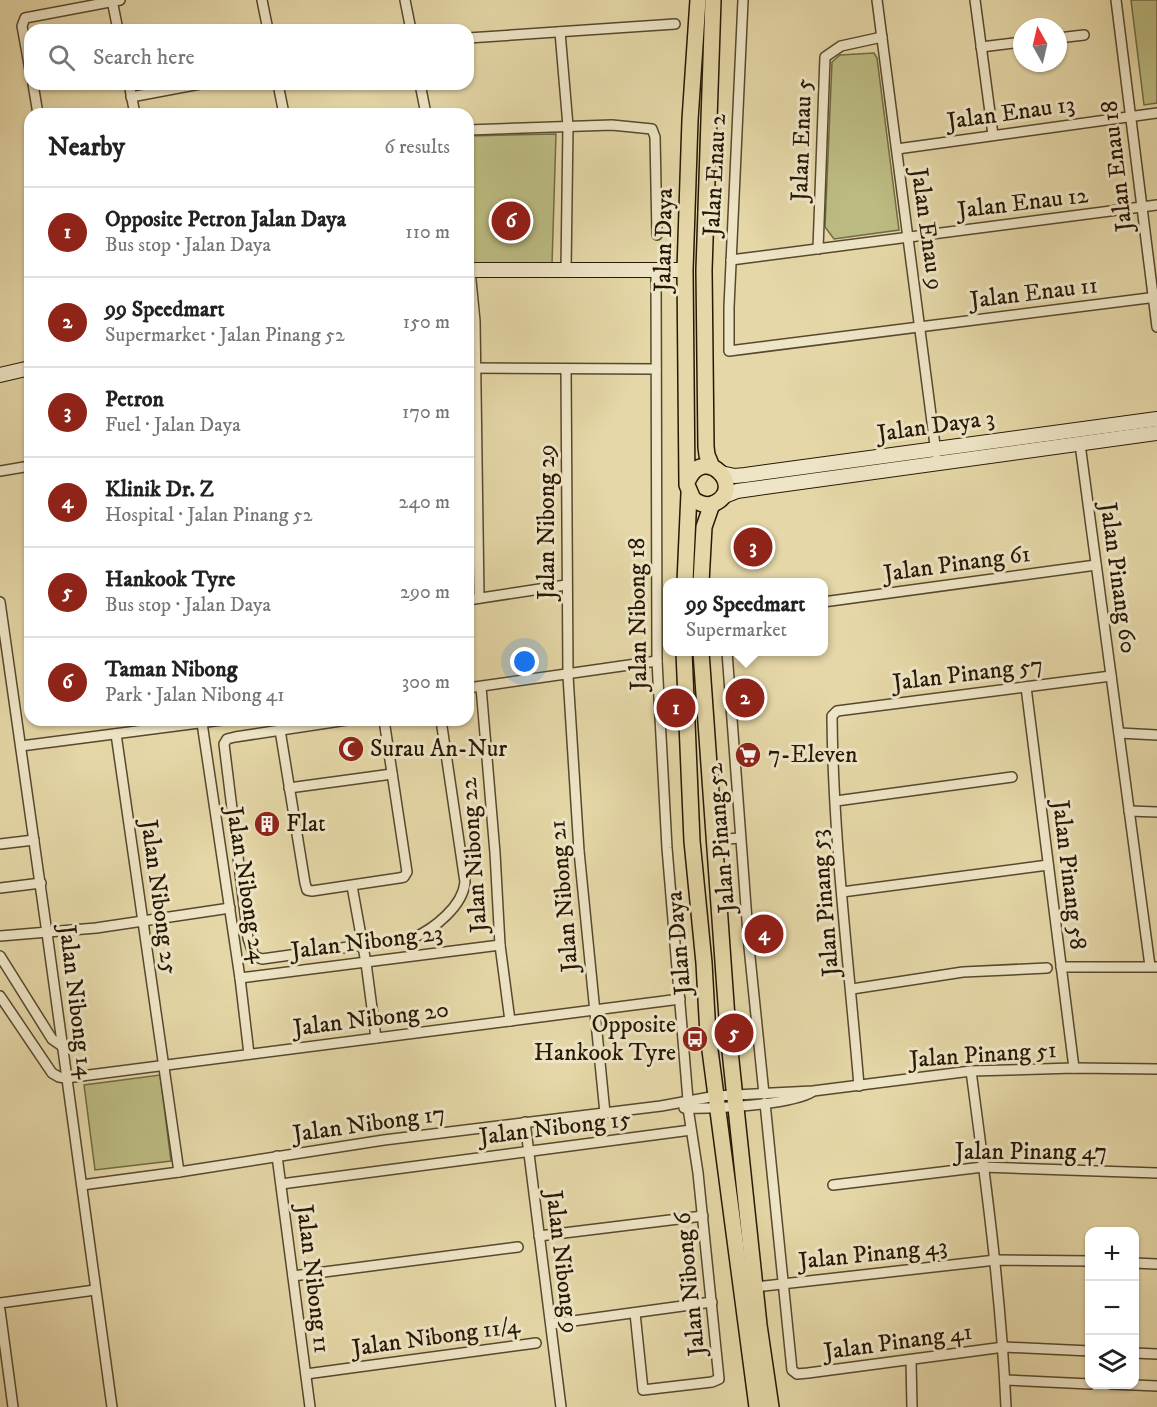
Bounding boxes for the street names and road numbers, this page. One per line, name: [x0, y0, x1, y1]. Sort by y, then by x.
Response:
street label: Jalan Enau 5: [785, 78, 819, 204]
street label: Jalan Enau 13: [943, 89, 1077, 137]
street label: Jalan Enau 18: [1094, 99, 1140, 235]
street label: Jalan Enau 2: [697, 113, 733, 239]
street label: Jalan Enau 9: [903, 164, 950, 292]
street label: Jalan Enau 12: [954, 180, 1090, 226]
street label: Jalan Daya: [648, 187, 680, 294]
street label: Jalan Enau 11: [966, 270, 1100, 316]
street label: Jalan Daya 3: [874, 403, 997, 449]
street label: Jalan Nibong 29: [532, 444, 562, 602]
street label: Jalan Pinang 60: [1092, 499, 1143, 655]
street label: Jalan Nibong 18: [622, 537, 654, 693]
street label: Jalan Pinang 61: [880, 539, 1032, 589]
street label: Jalan Pinang 57: [889, 650, 1045, 698]
street label: Jalan Pinang 52: [699, 762, 743, 916]
street label: Jalan Nibong 22: [454, 776, 495, 936]
street label: Jalan Pinang 58: [1045, 797, 1093, 952]
street label: Jalan Nibong 24: [219, 803, 273, 966]
street label: Jalan Nibong 25: [133, 816, 185, 976]
street label: Jalan Nibong 21: [542, 819, 586, 975]
street label: Jalan Pinang 53: [804, 828, 847, 980]
street label: Jalan Daya: [659, 889, 699, 998]
street label: Jalan Nibong 23: [287, 918, 445, 966]
street label: Jalan Nibong 14: [51, 921, 100, 1082]
street label: Jalan Nibong 20: [289, 995, 451, 1044]
street label: Jalan Pinang 51: [906, 1035, 1058, 1075]
street label: Jalan Nibong 17: [289, 1098, 447, 1150]
street label: Jalan Nibong 15: [476, 1104, 633, 1152]
street label: Jalan Pinang 47: [953, 1137, 1107, 1167]
street label: Jalan Nibong 9: [538, 1187, 586, 1335]
street label: Jalan Nibong 11: [289, 1201, 337, 1355]
street label: Jalan Nibong 6: [667, 1209, 713, 1359]
street label: Jalan Pinang 43: [795, 1231, 949, 1277]
street label: Jalan Nibong 11/4: [348, 1310, 523, 1364]
street label: Jalan Pinang 41: [820, 1317, 974, 1368]

